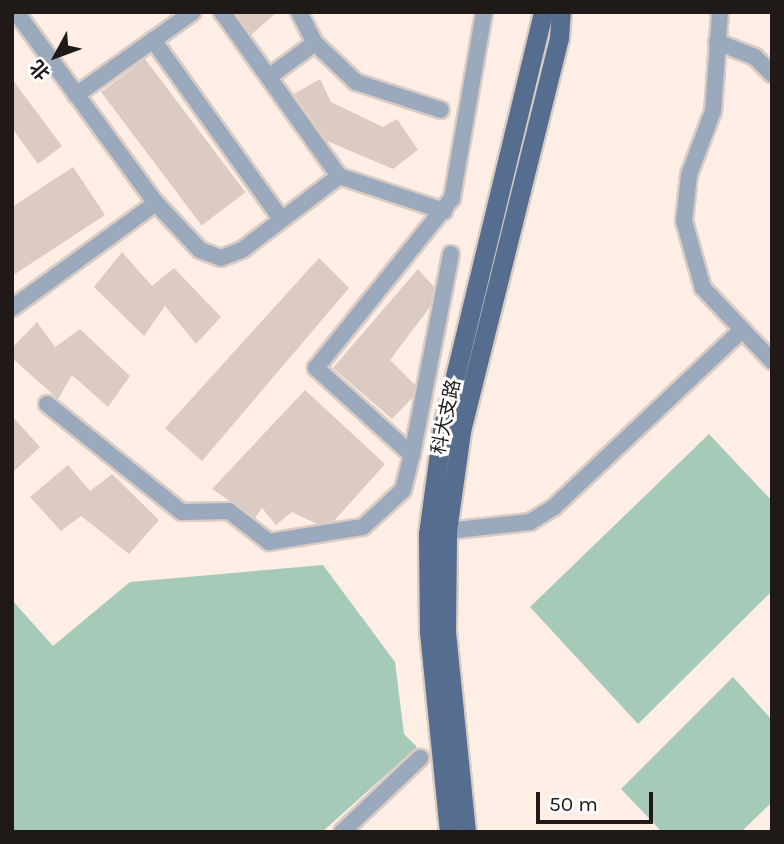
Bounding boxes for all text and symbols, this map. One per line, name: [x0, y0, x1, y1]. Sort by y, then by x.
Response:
north arrow: [21, 21, 91, 91]
text: 北: [26, 55, 55, 84]
street label: 科大支路: [428, 377, 466, 457]
scale bar: [539, 778, 656, 822]
text: 50 m: [549, 792, 598, 816]

